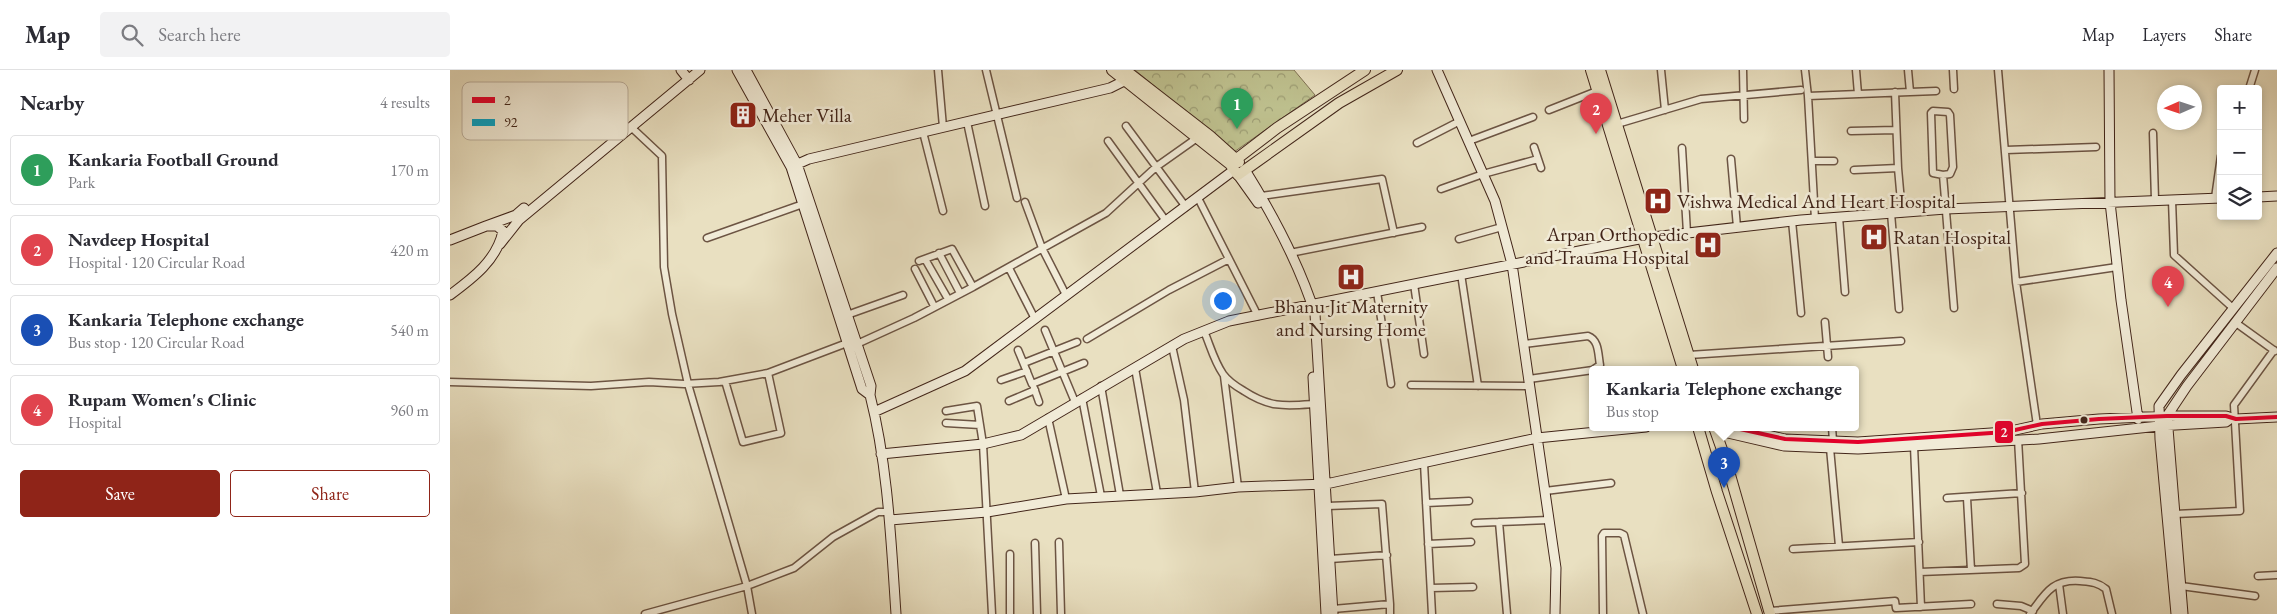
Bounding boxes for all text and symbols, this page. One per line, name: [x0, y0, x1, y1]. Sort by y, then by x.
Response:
search box: [100, 12, 450, 57]
text: Map: [25, 19, 70, 50]
icon: search: [118, 21, 146, 49]
text: Search here: [158, 22, 241, 47]
text: Map: [2082, 23, 2114, 46]
text: Layers: [2142, 23, 2186, 46]
text: Share: [2214, 23, 2252, 46]
legend: [462, 82, 628, 140]
north arrow: [2157, 85, 2202, 130]
map controls: [2217, 85, 2262, 220]
button: +: [2217, 85, 2262, 130]
pin: 1: [1221, 88, 1253, 129]
text: Nearby: [20, 89, 84, 116]
text: 2: [504, 91, 511, 109]
text: 4 results: [380, 92, 430, 113]
pin: 2: [1580, 93, 1612, 134]
building icon: Meher Villa: [728, 100, 758, 130]
place label: Meher Villa: [762, 102, 852, 128]
text: 92: [504, 113, 518, 131]
button: −: [2217, 130, 2262, 175]
text: Kankaria Football Ground: [68, 147, 279, 172]
text: 1: [33, 160, 41, 181]
text: 170 m: [390, 160, 429, 181]
text: Park: [68, 172, 95, 193]
button: layers: [2217, 175, 2262, 220]
hospital icon: Vishwa Medical And Heart Hospital: [1643, 186, 1673, 216]
place label: Vishwa Medical And Heart Hospital: [1677, 188, 1956, 214]
place label: Arpan Orthopedic and Trauma Hospital: [1525, 221, 1689, 270]
hospital icon: Ratan Hospital: [1859, 222, 1889, 252]
place label: Ratan Hospital: [1893, 224, 2011, 250]
text: Navdeep Hospital: [68, 227, 209, 252]
hospital icon: Arpan Orthopedic and Trauma Hospital: [1693, 230, 1723, 260]
text: 2: [33, 240, 41, 261]
text: 420 m: [390, 240, 429, 261]
text: Hospital · 120 Circular Road: [68, 252, 245, 273]
hospital icon: Bhanu Jit Maternity and Nursing Home: [1336, 262, 1366, 292]
pin: 4: [2152, 266, 2184, 307]
your location: [1210, 288, 1236, 314]
place label: Bhanu Jit Maternity and Nursing Home: [1274, 293, 1428, 342]
text: Kankaria Telephone exchange: [68, 307, 304, 332]
text: 3: [33, 320, 41, 341]
text: 540 m: [390, 320, 429, 341]
text: Bus stop · 120 Circular Road: [68, 332, 244, 353]
popup: [1589, 366, 1859, 431]
text: Kankaria Telephone exchange: [1606, 376, 1842, 401]
text: Rupam Women's Clinic: [68, 387, 256, 412]
text: 4: [33, 400, 41, 421]
text: 960 m: [390, 400, 429, 421]
text: Bus stop: [1606, 401, 1659, 422]
text: Hospital: [68, 412, 122, 433]
unlabelled marker: [2079, 415, 2089, 425]
line badge: 2: [1994, 420, 2014, 444]
text: 2: [2000, 423, 2008, 441]
pin: 3: [1708, 447, 1740, 488]
button: Save: [20, 470, 220, 517]
button: Share: [230, 470, 430, 517]

